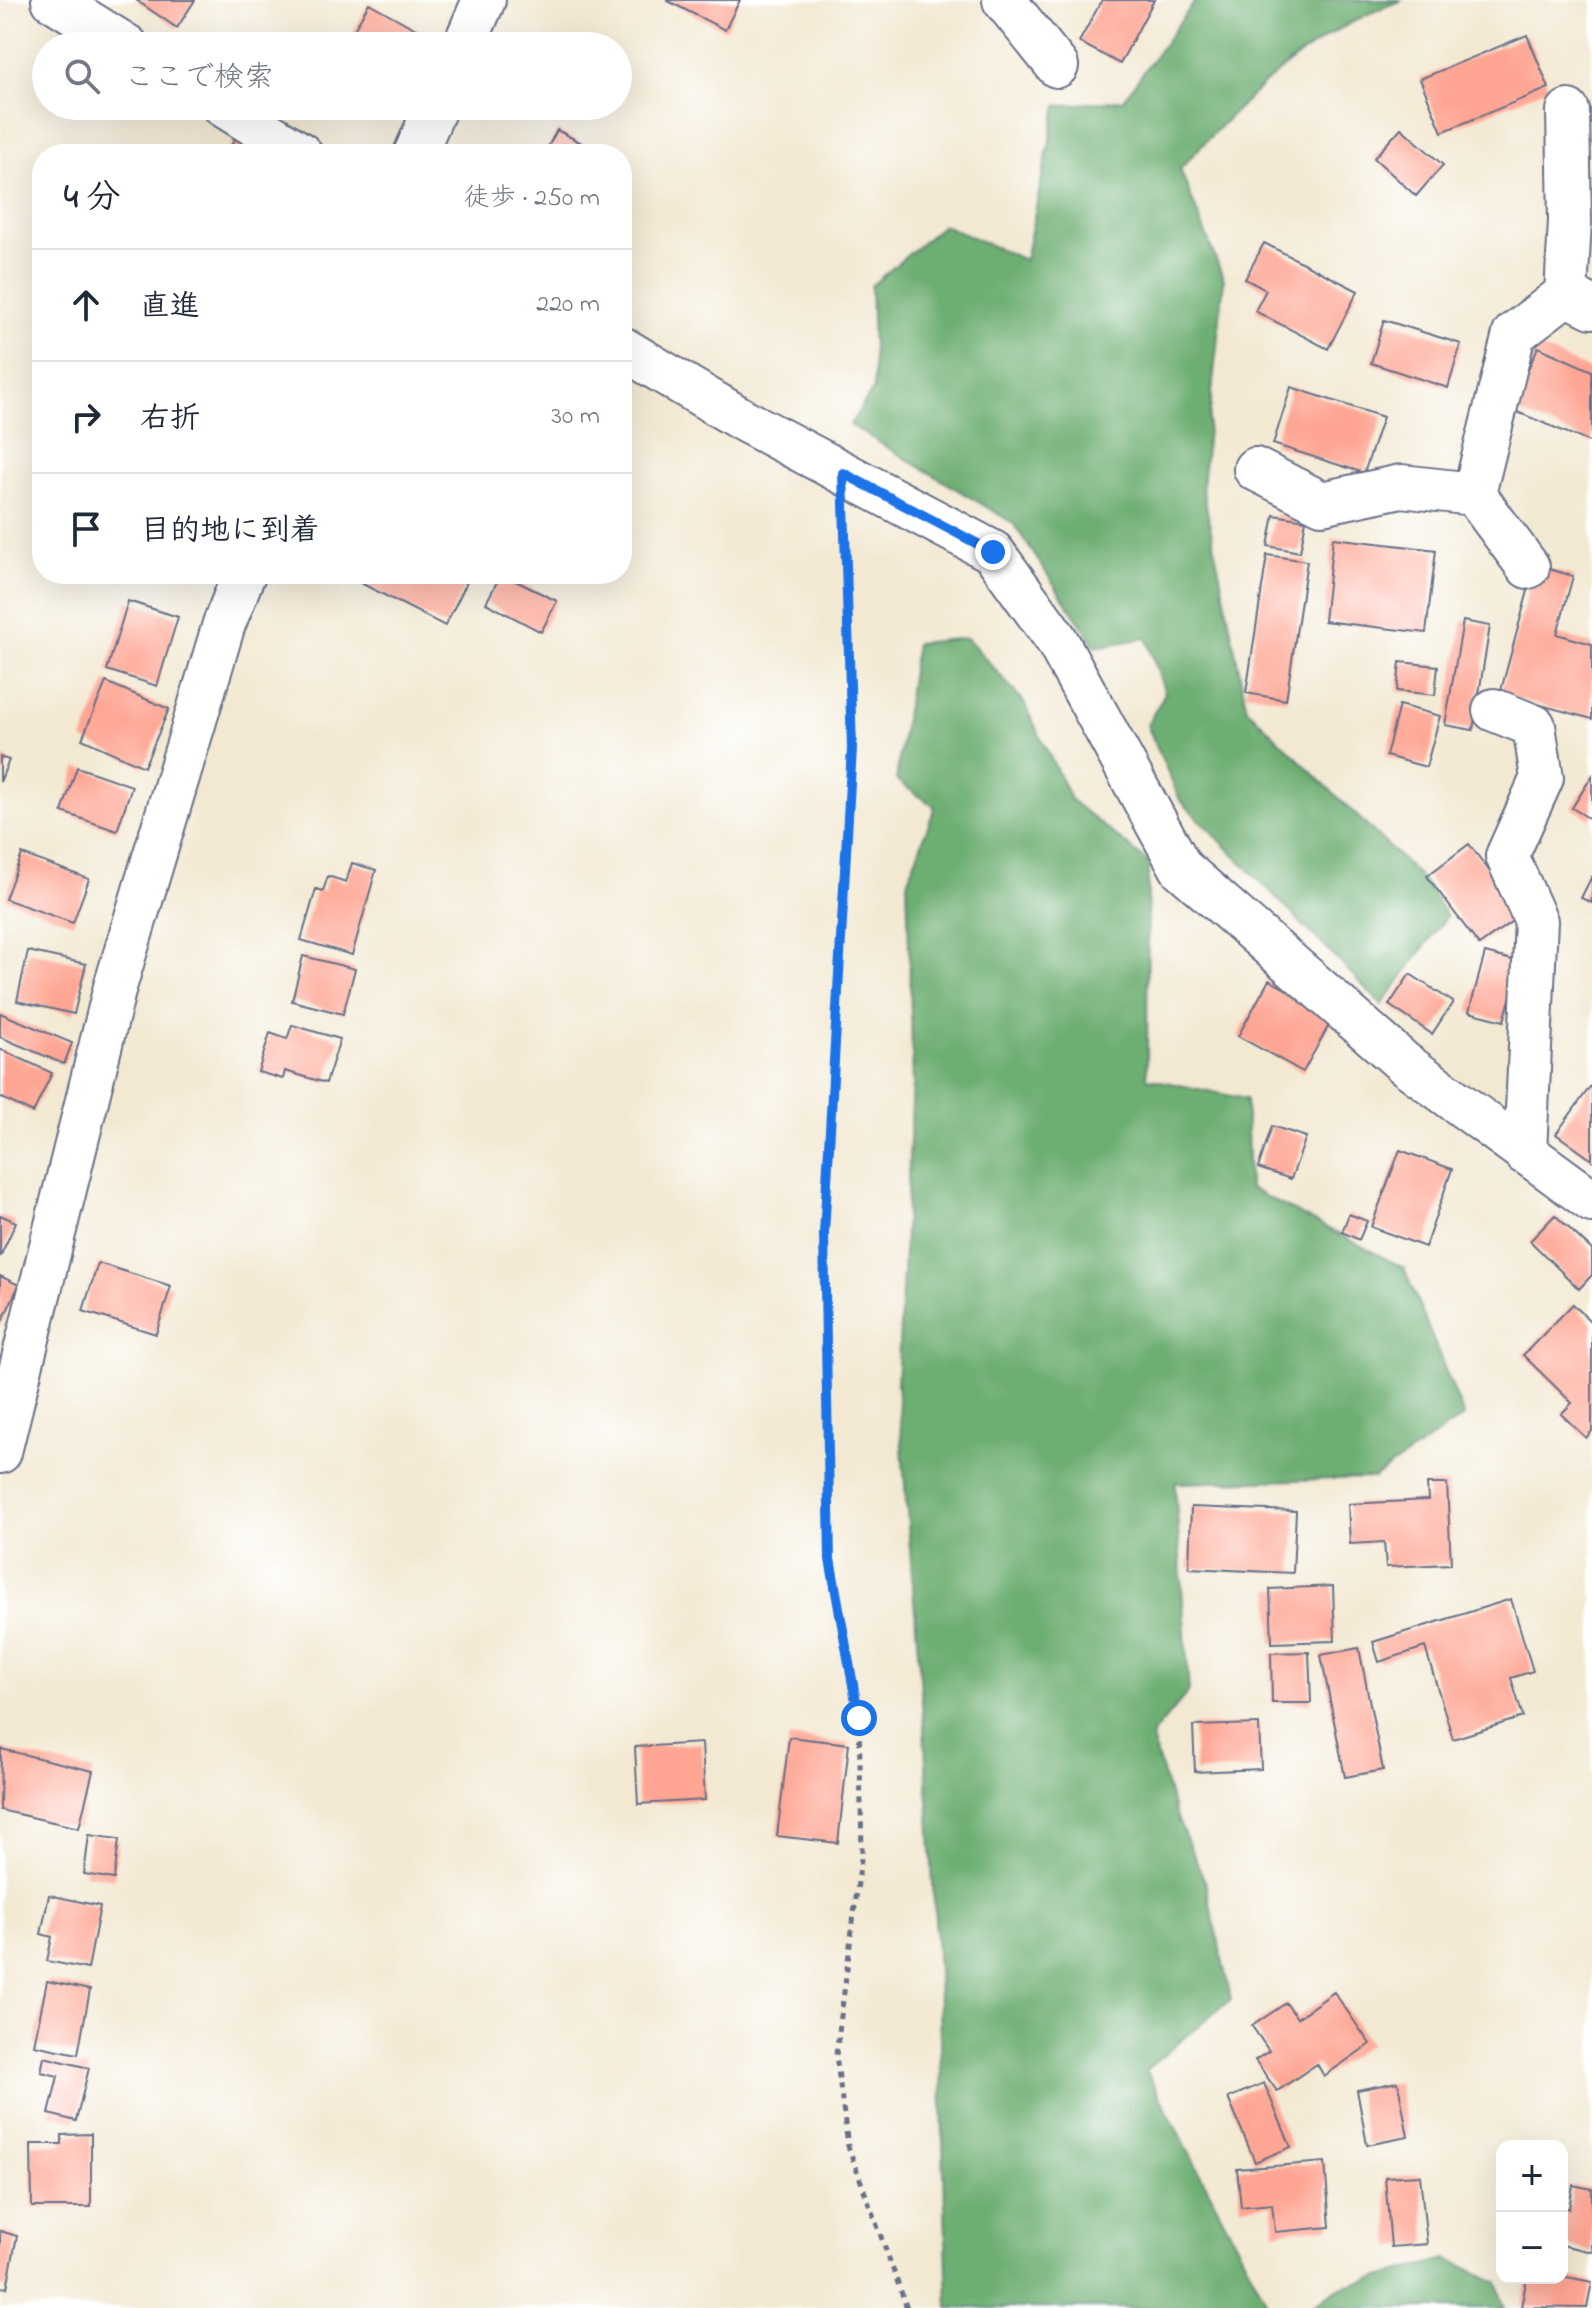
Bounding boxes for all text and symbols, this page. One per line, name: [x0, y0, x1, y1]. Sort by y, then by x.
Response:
search box: [32, 32, 632, 120]
icon: search: [60, 54, 104, 98]
text: ここで検索: [124, 57, 274, 101]
text: 4 分: [64, 174, 121, 224]
text: 徒歩 · 250 m: [464, 180, 600, 218]
icon: ahead: [64, 283, 108, 327]
text: 直進: [140, 286, 200, 330]
text: 220 m: [536, 286, 600, 324]
icon: right: [64, 395, 108, 439]
text: 右折: [140, 398, 200, 442]
text: 30 m: [551, 398, 600, 436]
icon: arrive: [64, 507, 108, 551]
text: 目的地に到着: [140, 510, 320, 554]
route end: [975, 534, 1011, 570]
route start: [841, 1700, 877, 1736]
map controls: [1496, 2140, 1568, 2284]
button: +: [1496, 2140, 1568, 2212]
button: −: [1496, 2212, 1568, 2284]

